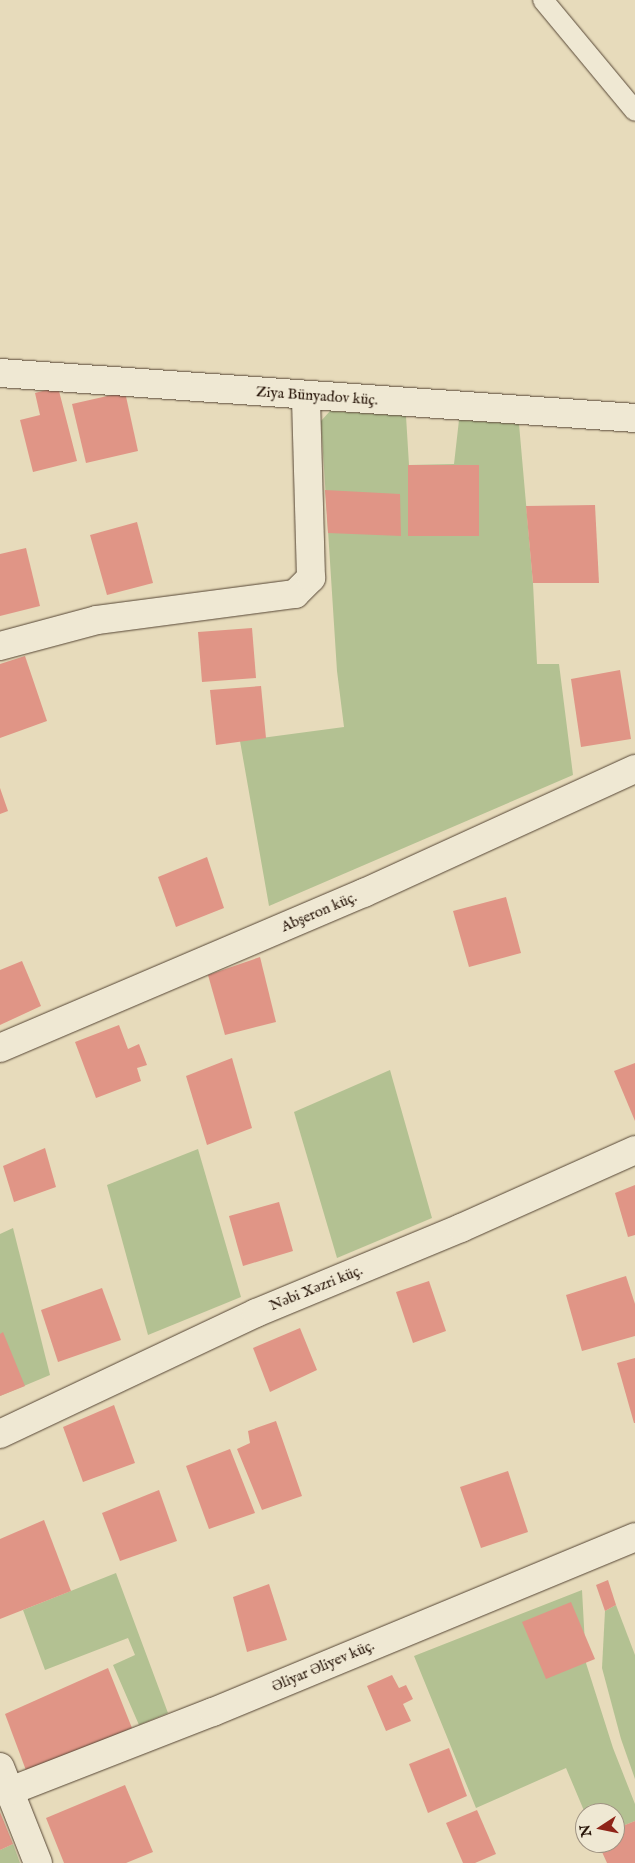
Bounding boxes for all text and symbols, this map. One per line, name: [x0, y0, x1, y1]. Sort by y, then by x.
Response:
street label: Ziya Bünyadov küç.: [255, 383, 379, 409]
street label: Abşeron küç.: [278, 888, 360, 936]
street label: Nəbi Xəzri küç.: [267, 1261, 365, 1315]
street label: Əliyar Əliyev küç.: [269, 1636, 377, 1696]
north arrow: [575, 1803, 625, 1853]
text: N: [576, 1823, 596, 1838]

